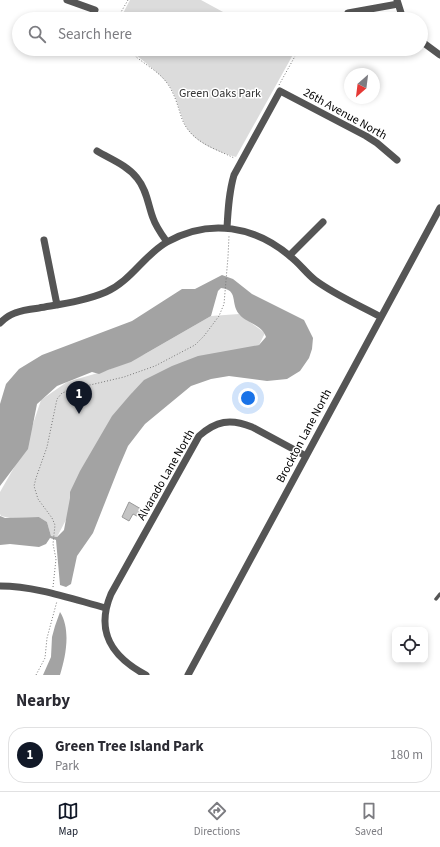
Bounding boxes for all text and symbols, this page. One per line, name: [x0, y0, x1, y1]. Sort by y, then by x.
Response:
search box: [12, 12, 428, 56]
icon: search: [26, 23, 48, 45]
text: Search here: [58, 24, 132, 45]
north arrow: [344, 68, 380, 104]
street label: 26th Avenue North: [300, 84, 390, 144]
park label: Green Oaks Park: [179, 85, 261, 102]
pin: 1: [66, 381, 92, 414]
street label: Brockton Lane North: [272, 386, 336, 486]
your location: [238, 388, 258, 408]
street label: Alvarado Lane North: [133, 426, 199, 524]
map controls: [392, 627, 428, 663]
button: locate: [392, 627, 428, 663]
text: Nearby: [16, 689, 70, 713]
text: Green Tree Island Park: [55, 736, 204, 757]
text: 1: [27, 746, 33, 764]
text: 180 m: [390, 746, 423, 764]
text: Park: [55, 757, 79, 775]
tab: Map: [57, 800, 79, 839]
tab: Directions: [194, 800, 240, 839]
tab: Saved: [355, 800, 383, 839]

